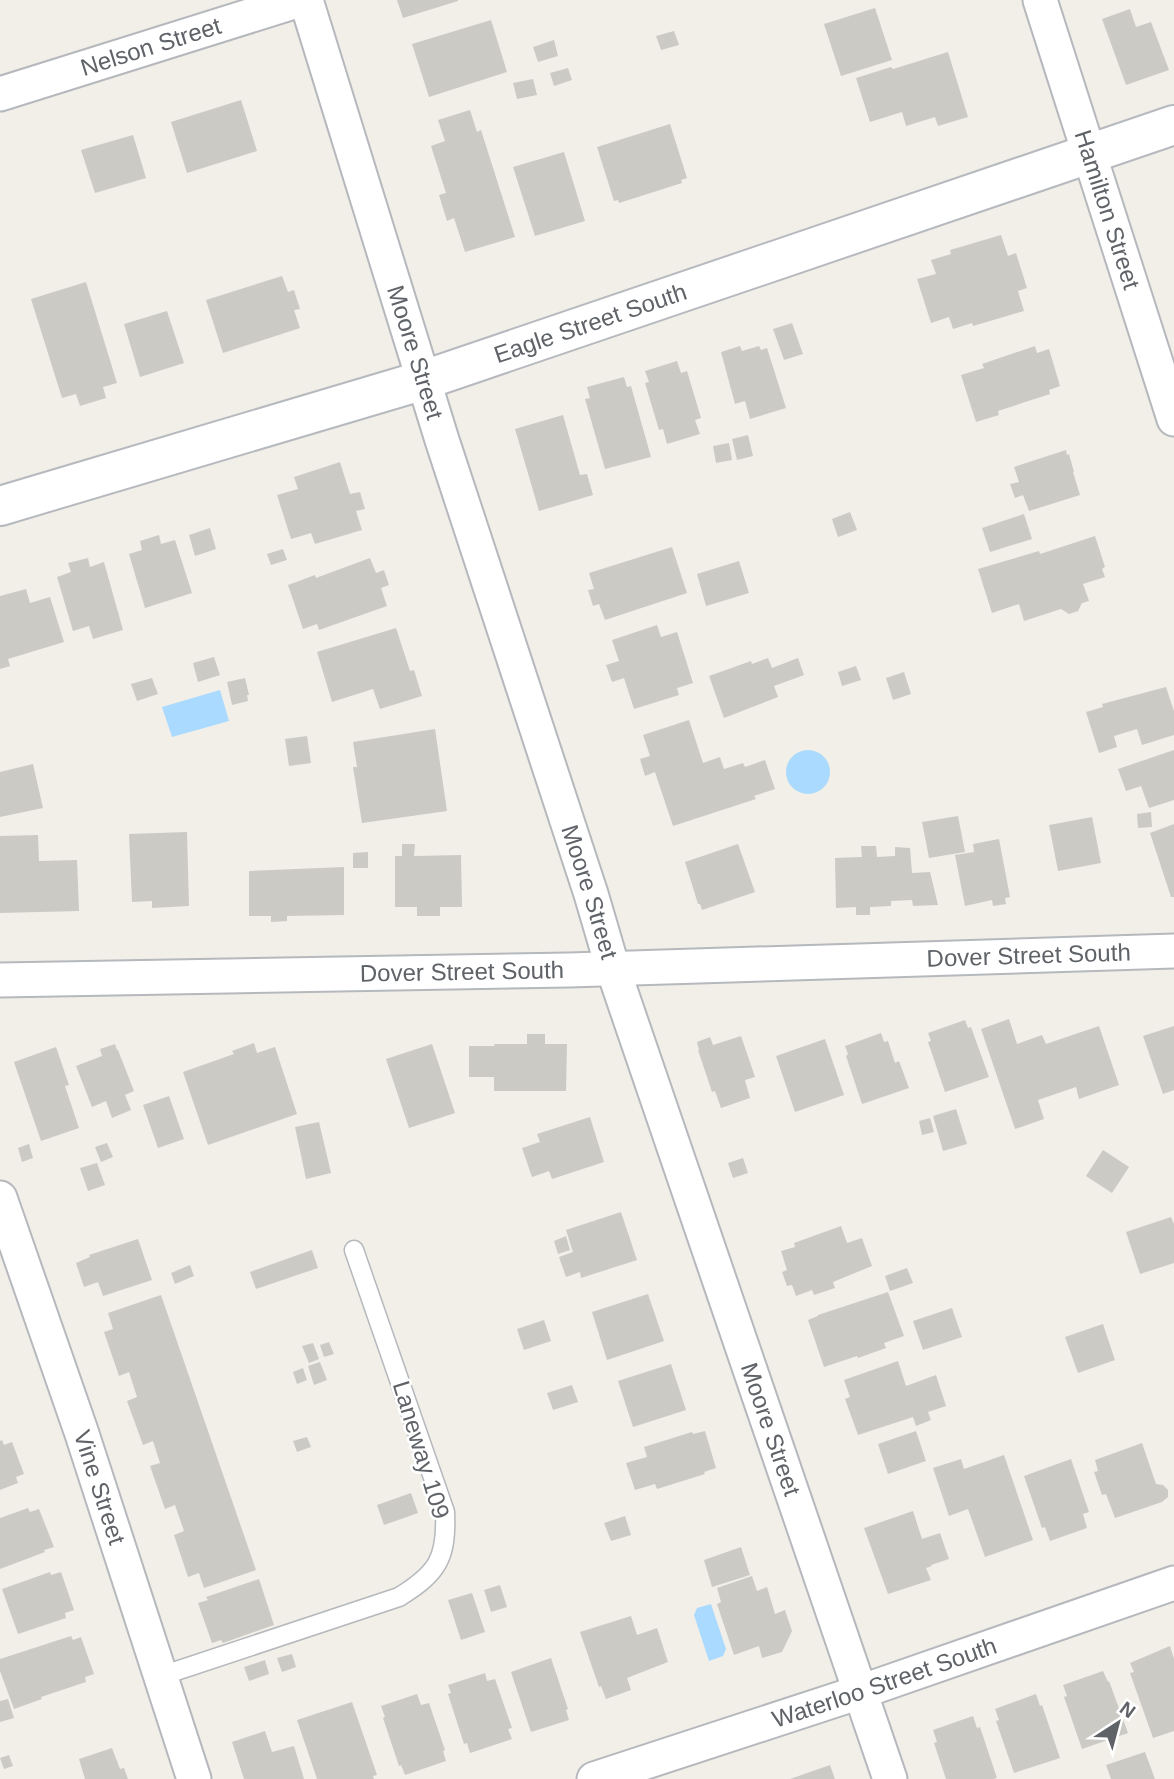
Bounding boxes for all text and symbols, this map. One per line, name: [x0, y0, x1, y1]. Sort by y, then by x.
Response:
street label: Nelson Street: [77, 12, 224, 81]
street label: Hamilton Street: [1069, 126, 1146, 293]
street label: Eagle Street South: [490, 278, 690, 368]
street label: Moore Street: [382, 282, 449, 423]
street label: Moore Street: [556, 821, 623, 962]
street label: Dover Street South: [926, 938, 1131, 972]
street label: Dover Street South: [360, 956, 564, 987]
street label: Moore Street: [736, 1359, 806, 1500]
street label: Laneway 109: [388, 1378, 455, 1522]
street label: Vine Street: [69, 1427, 131, 1548]
street label: Waterloo Street South: [769, 1632, 1000, 1733]
north arrow: [1083, 1688, 1153, 1758]
text: N: [1116, 1697, 1139, 1722]

